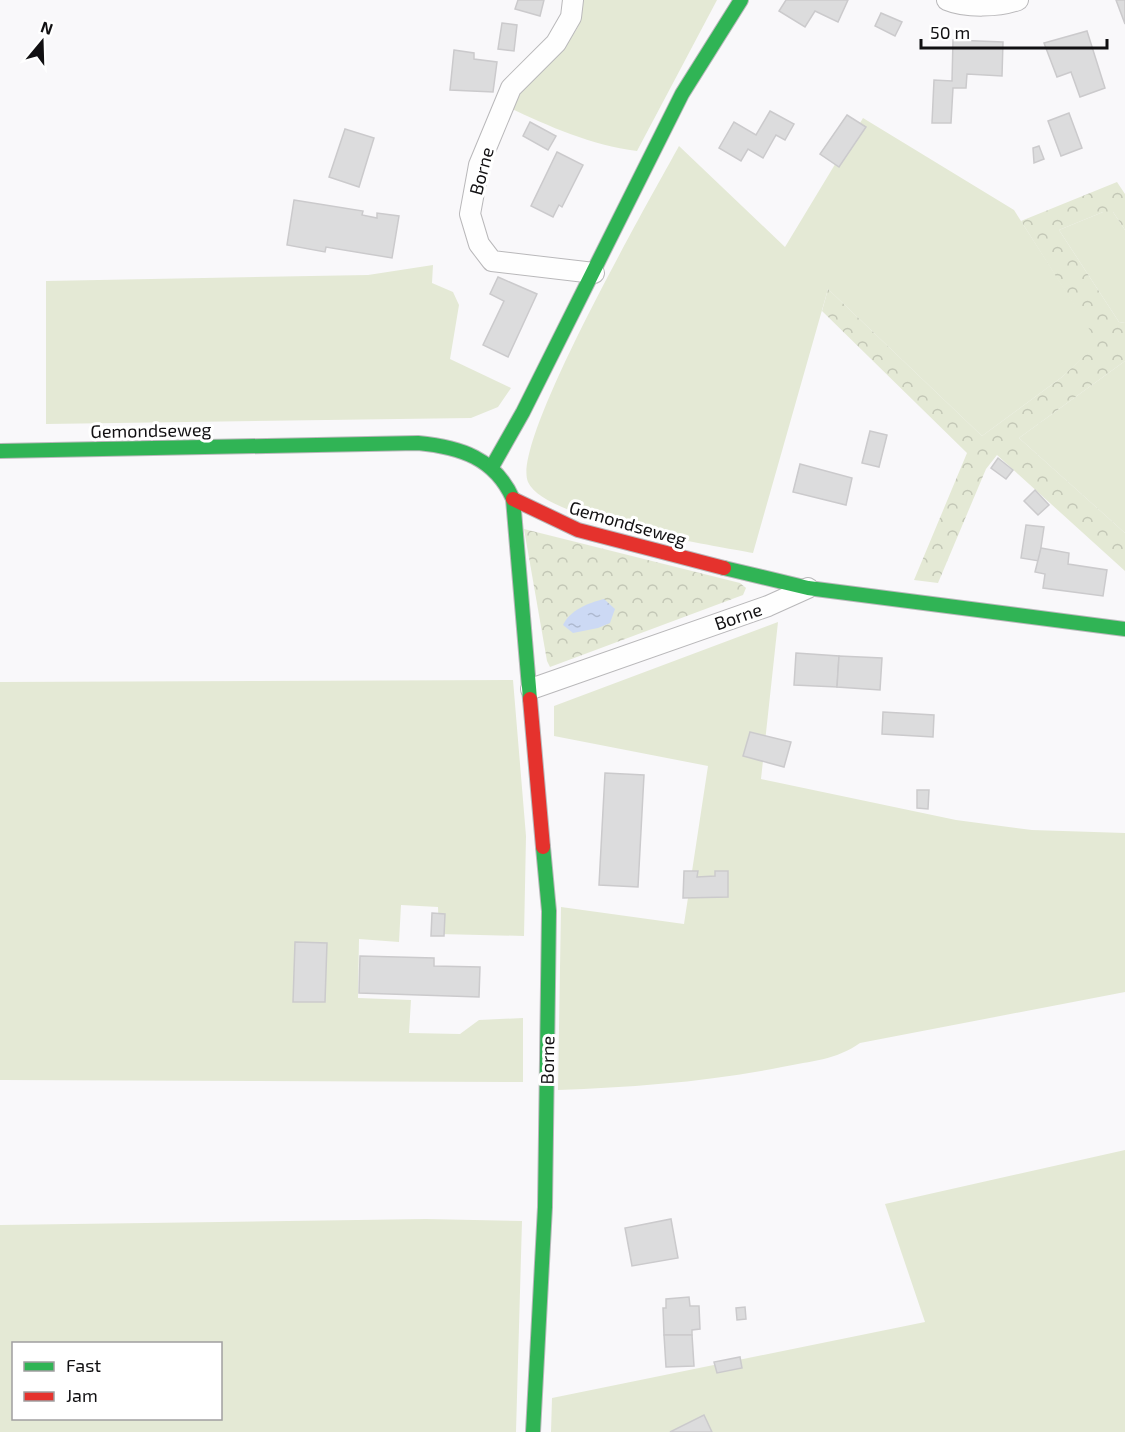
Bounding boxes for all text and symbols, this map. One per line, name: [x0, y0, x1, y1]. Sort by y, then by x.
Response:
north arrow: [12, 12, 72, 72]
scale bar: [921, 12, 1107, 50]
text: N: [38, 16, 56, 38]
text: 50 m: [930, 21, 970, 43]
street label: Borne: [464, 145, 498, 197]
street label: Gemondseweg: [90, 418, 212, 442]
street label: Gemondseweg: [567, 496, 689, 550]
street label: Borne: [711, 598, 765, 634]
street label: Borne: [536, 1035, 558, 1085]
legend: [12, 1342, 222, 1420]
text: Fast: [66, 1354, 101, 1376]
text: Jam: [66, 1384, 98, 1406]

